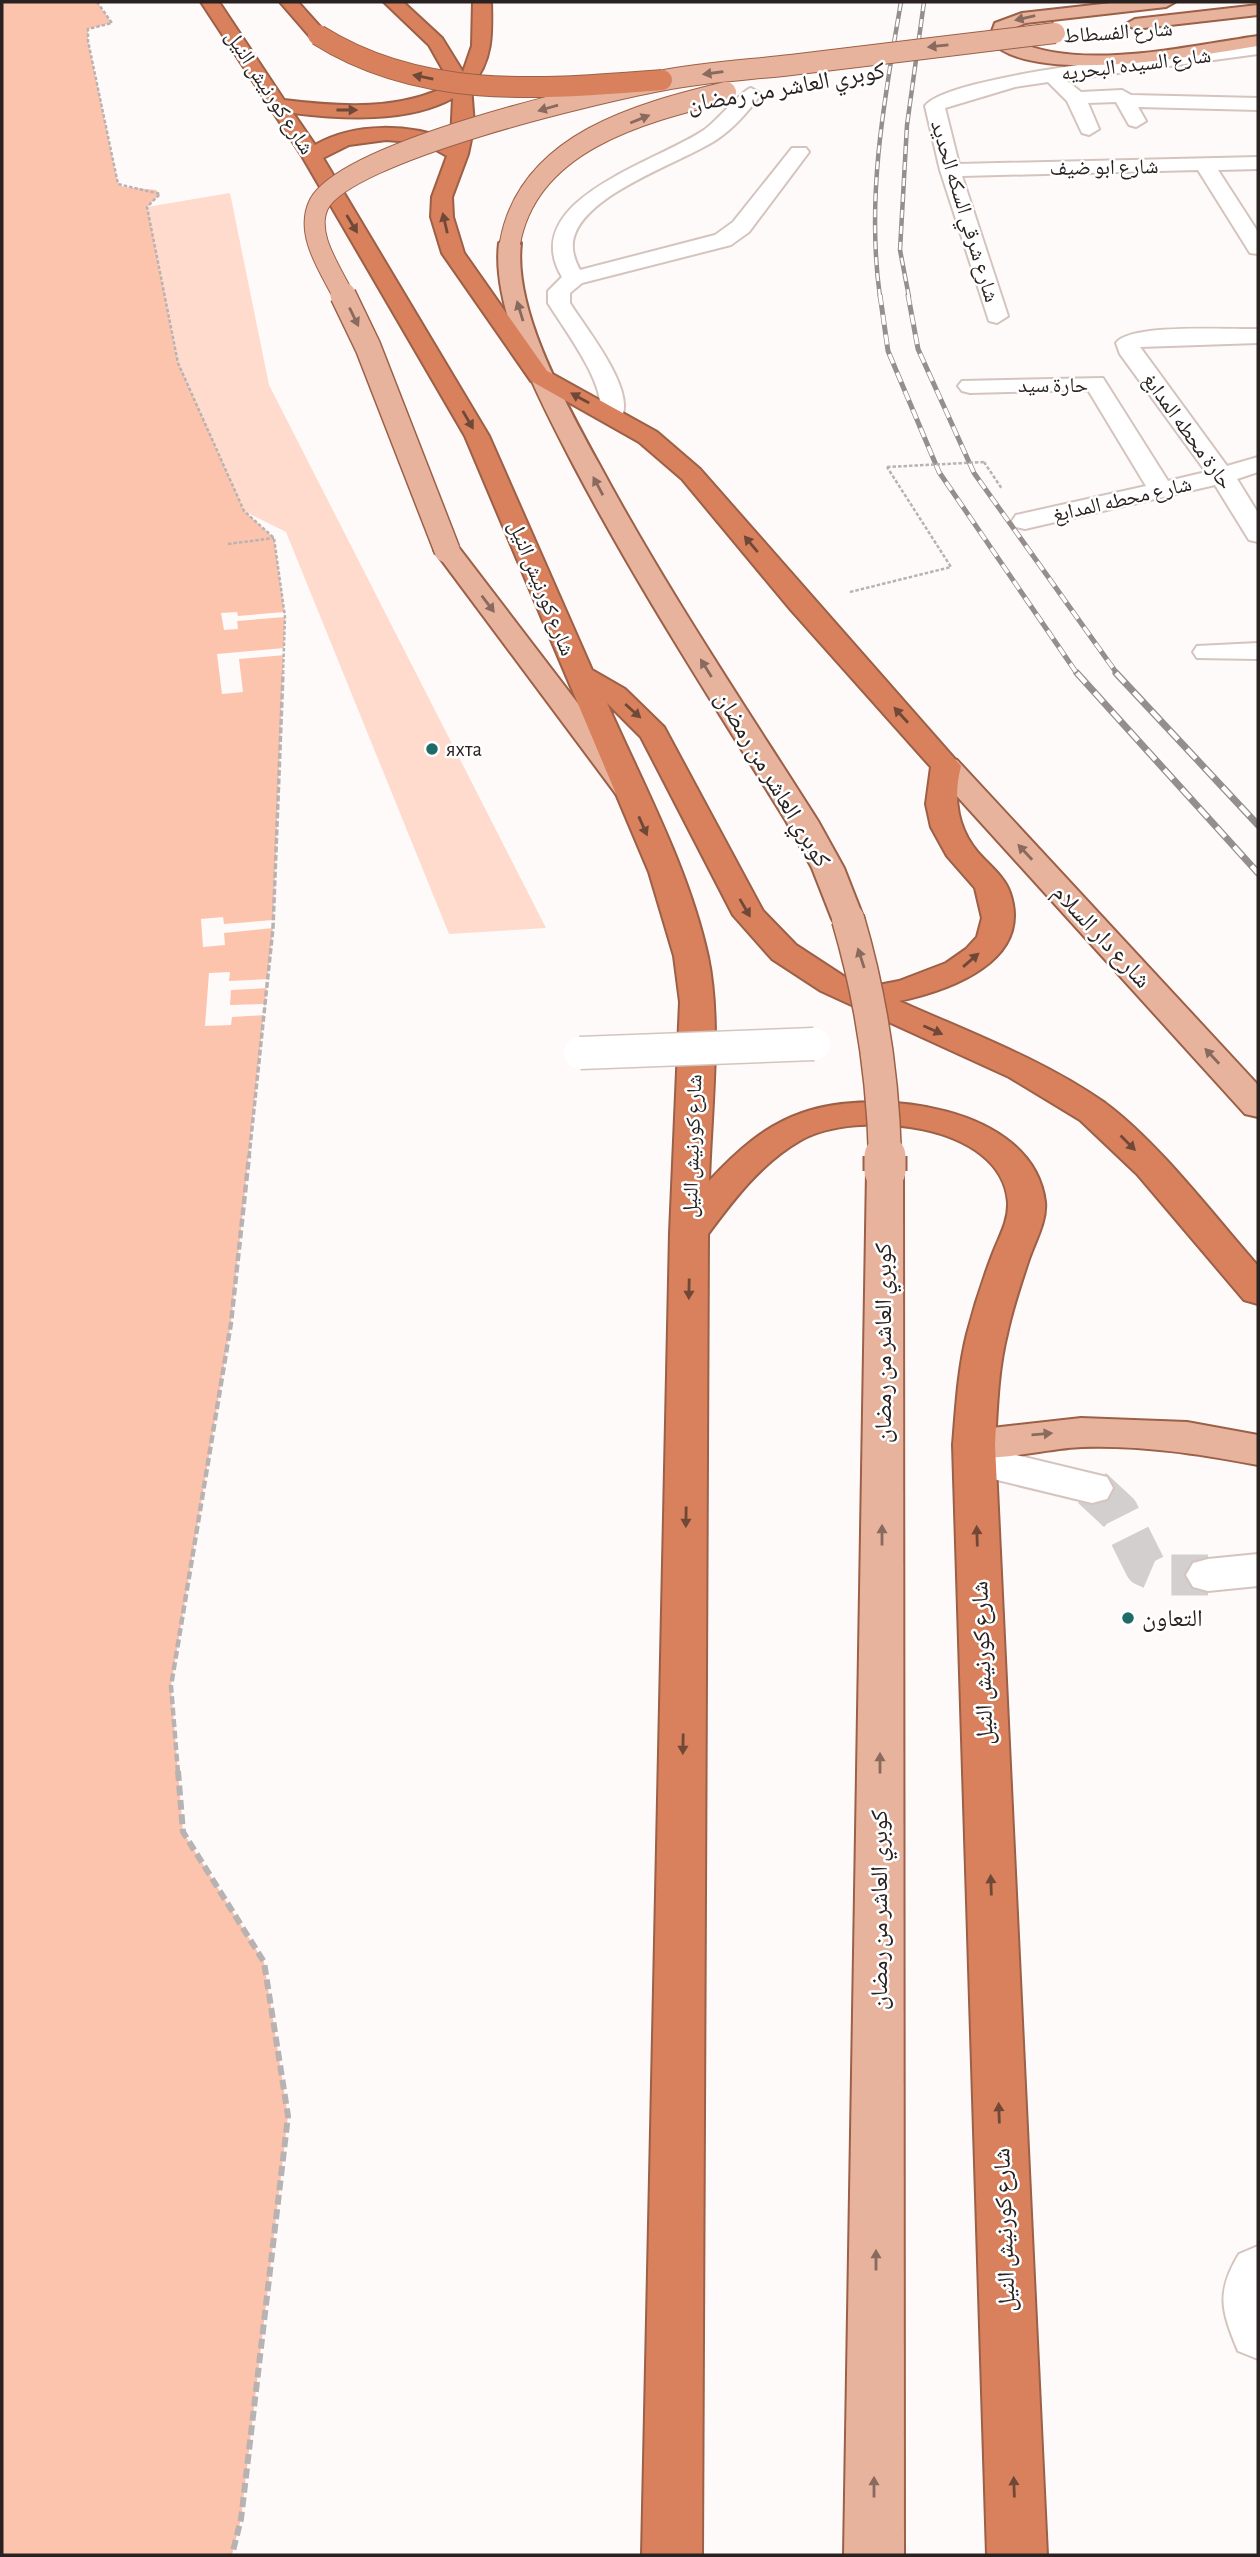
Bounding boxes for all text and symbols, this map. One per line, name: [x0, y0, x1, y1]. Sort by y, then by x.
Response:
one-way arrow: [1014, 13, 1036, 24]
street label: شارع الفسطاط: [1063, 18, 1174, 49]
street label: شارع كورنيش النيل: [220, 26, 318, 159]
one-way arrow: [927, 40, 949, 51]
street label: شارع السيده البحريه: [1060, 45, 1213, 86]
street label: كوبري العاشر من رمضان: [685, 59, 888, 123]
one-way arrow: [701, 68, 723, 79]
one-way arrow: [412, 71, 434, 82]
one-way arrow: [336, 104, 358, 116]
one-way arrow: [537, 104, 558, 114]
one-way arrow: [629, 113, 650, 124]
street label: شارع شرقي السكه الحديد: [922, 118, 1002, 306]
street label: شارع ابو ضيف: [1049, 156, 1159, 181]
one-way arrow: [439, 212, 450, 234]
one-way arrow: [346, 215, 359, 234]
one-way arrow: [514, 300, 524, 321]
one-way arrow: [348, 307, 360, 327]
street label: حارة محطه المدابغ: [1137, 370, 1236, 494]
street label: حارة سيد: [1018, 375, 1088, 396]
one-way arrow: [570, 392, 590, 404]
one-way arrow: [462, 411, 474, 430]
street label: شارع محطه المدابغ: [1051, 473, 1194, 528]
one-way arrow: [592, 477, 604, 496]
street label: شارع كورنيش النيل: [503, 518, 578, 660]
one-way arrow: [744, 536, 759, 553]
one-way arrow: [481, 595, 495, 613]
one-way arrow: [700, 659, 713, 678]
street label: كوبري العاشر من رمضان: [705, 687, 834, 875]
one-way arrow: [625, 703, 642, 718]
one-way arrow: [893, 706, 909, 724]
place label: яхта: [446, 739, 482, 760]
marker: яхта: [424, 741, 440, 757]
one-way arrow: [637, 816, 649, 836]
one-way arrow: [1017, 843, 1033, 861]
street label: شارع دار السلام: [1045, 880, 1155, 995]
one-way arrow: [739, 898, 751, 918]
one-way arrow: [855, 947, 866, 968]
one-way arrow: [962, 952, 980, 968]
one-way arrow: [923, 1024, 943, 1036]
one-way arrow: [1205, 1047, 1220, 1064]
street label: شارع كورنيش النيل: [679, 1074, 708, 1218]
one-way arrow: [1119, 1135, 1136, 1151]
street label: كوبري العاشر من رمضان: [872, 1243, 902, 1443]
one-way arrow: [683, 1278, 694, 1300]
one-way arrow: [1031, 1428, 1053, 1439]
one-way arrow: [680, 1506, 691, 1528]
one-way arrow: [876, 1524, 888, 1546]
one-way arrow: [972, 1525, 983, 1547]
street label: شارع كورنيش النيل: [968, 1580, 1000, 1745]
place label: التعاون: [1142, 1607, 1203, 1632]
marker: التعاون: [1120, 1610, 1136, 1626]
one-way arrow: [677, 1733, 688, 1755]
one-way arrow: [874, 1751, 886, 1773]
street label: كوبري العاشر من رمضان: [868, 1810, 898, 2010]
one-way arrow: [985, 1874, 996, 1896]
one-way arrow: [994, 2102, 1005, 2124]
street label: شارع كورنيش النيل: [990, 2147, 1022, 2312]
one-way arrow: [870, 2248, 882, 2270]
one-way arrow: [868, 2476, 880, 2498]
one-way arrow: [1008, 2476, 1019, 2498]

